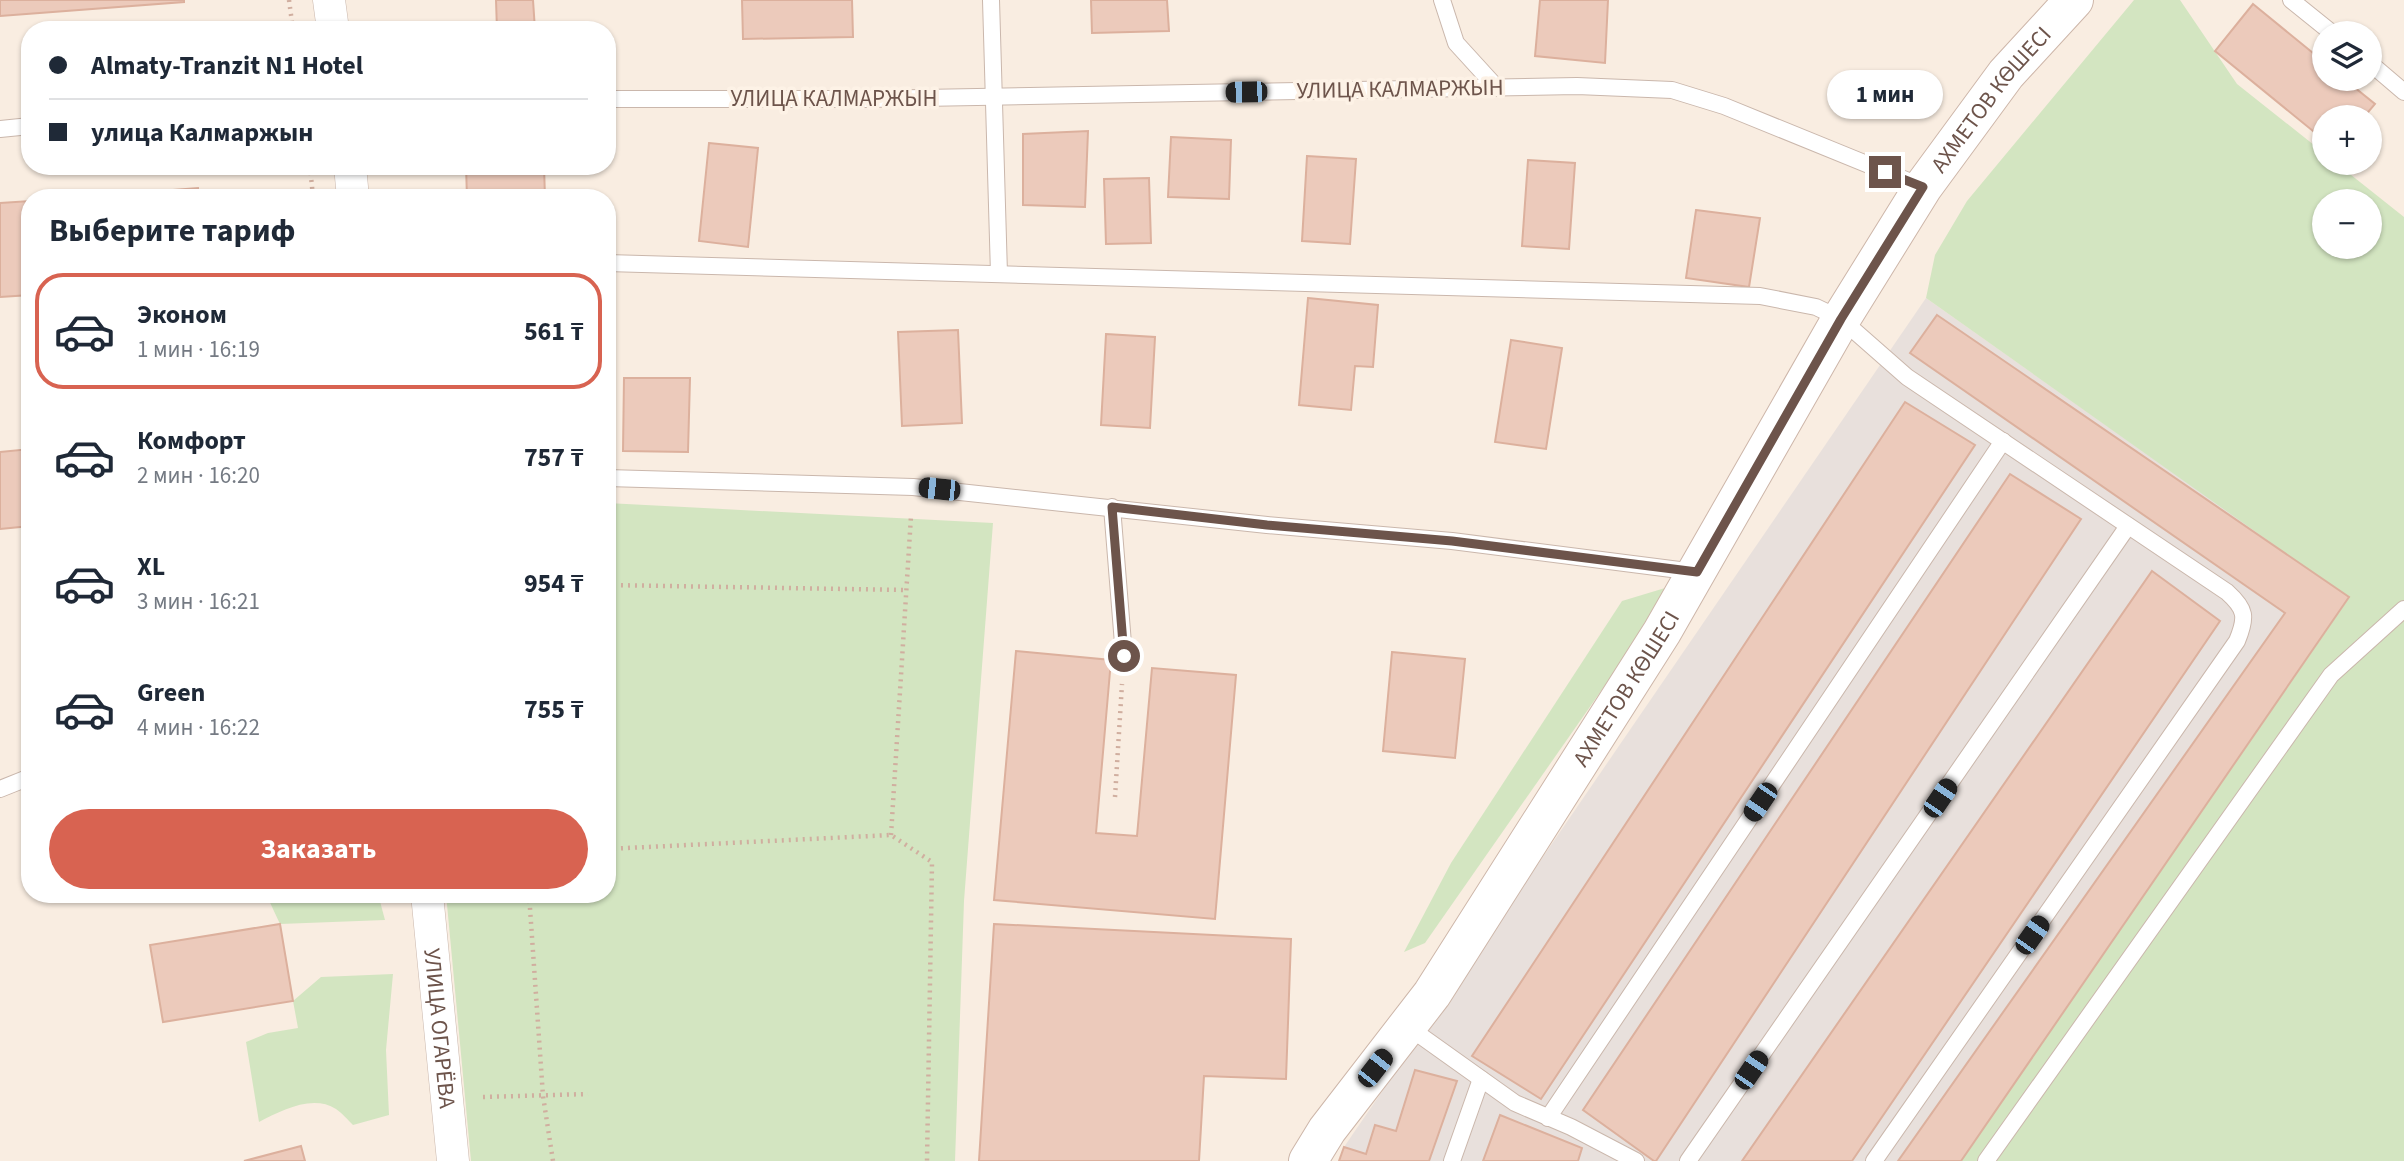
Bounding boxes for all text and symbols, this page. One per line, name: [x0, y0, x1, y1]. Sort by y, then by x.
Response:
street label: АХМЕТОВ КӨШЕСІ: [1923, 19, 2059, 179]
map controls: [2312, 21, 2382, 259]
button: layers: [2312, 21, 2382, 91]
text: Almaty-Tranzit N1 Hotel: [91, 47, 363, 84]
street label: УЛИЦА КАЛМАРЖЫН: [1296, 71, 1504, 107]
callout: 1 мин: [1827, 71, 1943, 120]
text: 1 мин: [1856, 78, 1914, 111]
car: [1225, 81, 1268, 103]
street label: УЛИЦА КАЛМАРЖЫН: [730, 82, 938, 115]
button: +: [2312, 105, 2382, 175]
text: улица Калмаржын: [91, 114, 313, 151]
route end: [1869, 156, 1901, 188]
button: −: [2312, 189, 2382, 259]
text: Выберите тариф: [49, 208, 296, 254]
text: Эконом: [137, 296, 227, 333]
icon: car: [53, 300, 116, 363]
text: 561 ₸: [524, 313, 584, 350]
text: 1 мин · 16:19: [137, 333, 260, 366]
text: Комфорт: [137, 422, 246, 459]
icon: car: [53, 426, 116, 489]
text: 757 ₸: [524, 439, 584, 476]
text: 2 мин · 16:20: [137, 459, 260, 492]
car: [918, 476, 961, 502]
text: XL: [137, 548, 165, 585]
icon: car: [53, 552, 116, 615]
text: 954 ₸: [524, 565, 584, 602]
text: 3 мин · 16:21: [137, 585, 260, 618]
street label: АХМЕТОВ КӨШЕСІ: [1564, 605, 1687, 773]
route start: [1108, 640, 1140, 672]
text: Green: [137, 674, 205, 711]
icon: car: [53, 678, 116, 741]
text: 755 ₸: [524, 691, 584, 728]
text: 4 мин · 16:22: [137, 711, 260, 744]
car: [1920, 775, 1961, 821]
car: [1740, 779, 1781, 825]
button: Заказать: [49, 809, 588, 889]
car: [2012, 912, 2053, 958]
street label: УЛИЦА ОГАРЁВА: [416, 947, 464, 1111]
car: [1354, 1045, 1397, 1091]
car: [1731, 1047, 1772, 1093]

